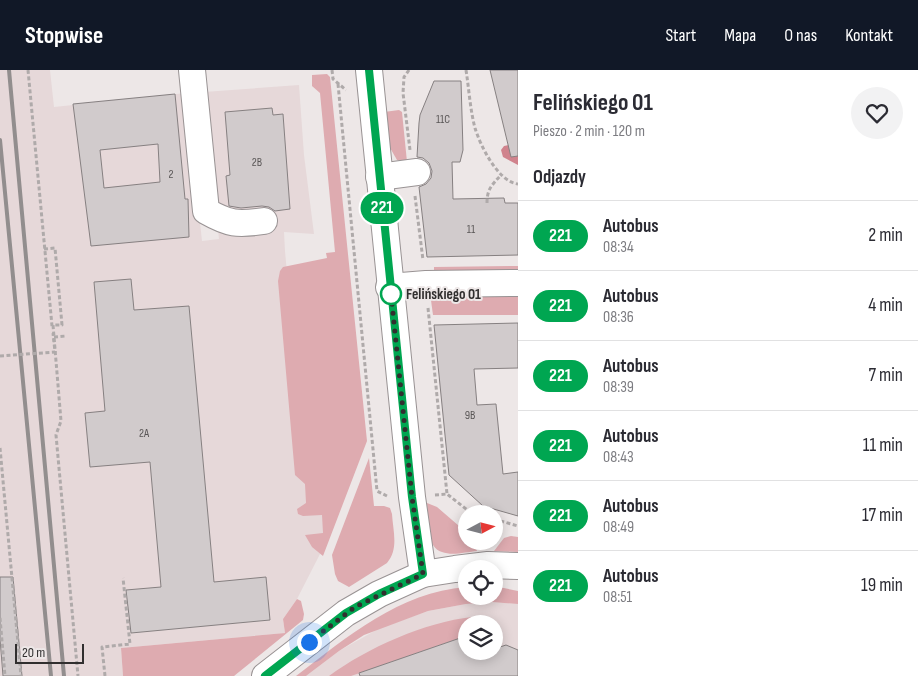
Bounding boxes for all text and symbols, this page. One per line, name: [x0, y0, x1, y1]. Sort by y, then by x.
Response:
text: Stopwise: [25, 21, 103, 50]
text: Start: [665, 25, 696, 46]
text: Mapa: [724, 25, 756, 46]
text: O nas: [784, 25, 817, 46]
text: Kontakt: [845, 25, 893, 46]
button: heart: [851, 87, 903, 139]
text: Felińskiego 01: [533, 88, 653, 117]
house number: 11C: [436, 112, 450, 127]
text: Pieszo · 2 min · 120 m: [533, 122, 645, 141]
house number: 2B: [252, 155, 262, 170]
text: Odjazdy: [533, 166, 586, 189]
house number: 2: [169, 167, 174, 182]
line badge: 221: [353, 192, 411, 224]
text: 221: [371, 197, 393, 218]
text: Autobus: [603, 215, 659, 238]
house number: 11: [467, 222, 476, 237]
text: 2 min: [868, 224, 903, 247]
text: 221: [549, 225, 572, 246]
text: 08:34: [603, 238, 634, 257]
marker: Felińskiego 01: [380, 283, 402, 305]
place label: Felińskiego 01: [406, 285, 481, 304]
text: Autobus: [603, 285, 659, 308]
text: 4 min: [868, 294, 903, 317]
text: 221: [549, 295, 572, 316]
text: 08:36: [603, 308, 634, 327]
text: Autobus: [603, 355, 659, 378]
text: 7 min: [869, 364, 903, 387]
text: 221: [549, 365, 572, 386]
text: 08:39: [603, 378, 634, 397]
house number: 9B: [465, 408, 475, 423]
text: Autobus: [603, 425, 659, 448]
house number: 2A: [139, 426, 150, 441]
text: 11 min: [863, 434, 903, 457]
text: 221: [549, 435, 572, 456]
text: 08:43: [603, 448, 634, 467]
text: Autobus: [603, 495, 659, 518]
text: 17 min: [862, 504, 903, 527]
north arrow: [458, 505, 502, 550]
map controls: [458, 505, 503, 660]
text: 221: [549, 505, 572, 526]
text: 08:49: [603, 518, 634, 537]
button: locate: [458, 560, 503, 605]
text: Autobus: [603, 565, 659, 588]
text: 19 min: [861, 574, 903, 597]
text: 221: [549, 575, 572, 596]
text: 08:51: [603, 588, 632, 607]
button: layers: [458, 615, 503, 660]
your location: [297, 630, 322, 655]
scale bar: [15, 641, 84, 664]
text: 20 m: [22, 644, 45, 661]

